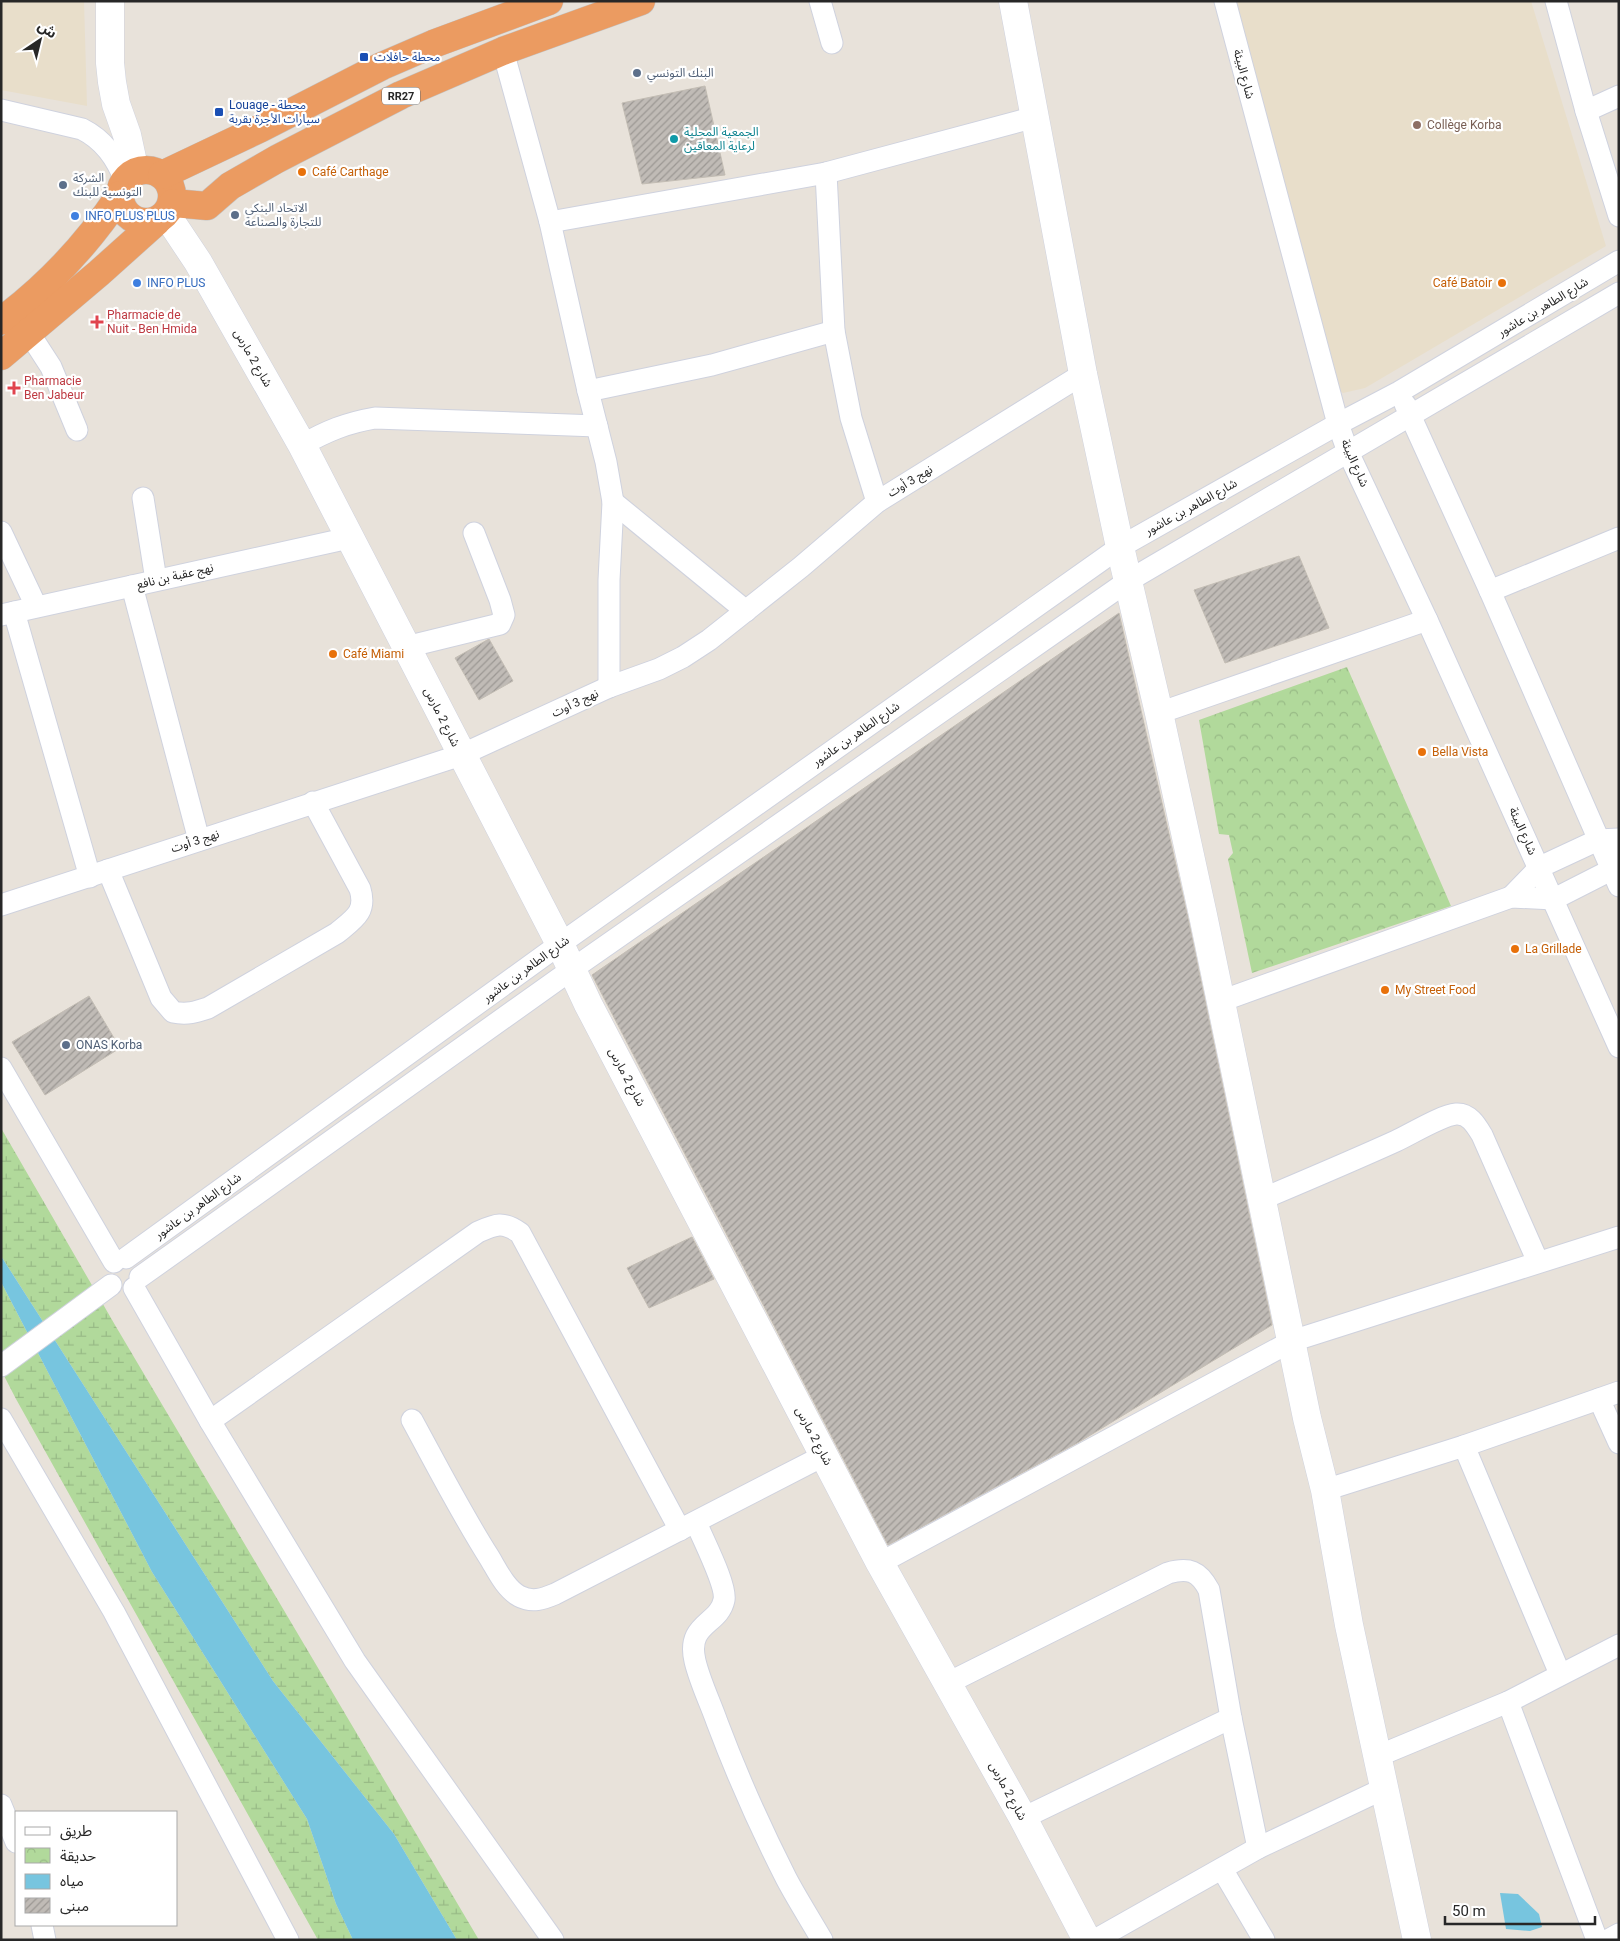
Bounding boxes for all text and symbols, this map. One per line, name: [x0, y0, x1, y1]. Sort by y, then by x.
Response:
north arrow: [15, 15, 65, 65]
text: ش: [35, 17, 60, 41]
street label: شارع البيئة: [1229, 48, 1257, 101]
place label: محطة حافلات: [374, 50, 440, 64]
marker: محطة حافلات: [358, 51, 370, 63]
place label: البنك التونسي: [647, 66, 714, 83]
marker: البنك التونسي: [631, 67, 643, 79]
road number: RR27: [382, 88, 420, 104]
place label: Louage - محطة سيارات الأجرة بقربة: [229, 98, 320, 126]
marker: Louage - محطة سيارات الأجرة بقربة: [213, 106, 225, 118]
place label: Collège Korba: [1427, 118, 1501, 132]
marker: Collège Korba: [1411, 119, 1423, 131]
place label: الجمعية المحلية لرعاية المعاقين: [684, 125, 759, 153]
marker: الجمعية المحلية لرعاية المعاقين: [668, 133, 680, 145]
place label: Café Carthage: [312, 165, 389, 179]
marker: Café Carthage: [296, 166, 308, 178]
place label: الشركة التونسية للبنك: [73, 171, 142, 199]
marker: الشركة التونسية للبنك: [57, 179, 69, 191]
place label: الاتحاد البنكي للتجارة والصناعة: [245, 201, 321, 229]
place label: INFO PLUS PLUS: [85, 209, 175, 223]
marker: الاتحاد البنكي للتجارة والصناعة: [229, 209, 241, 221]
marker: INFO PLUS PLUS: [69, 210, 81, 222]
street label: شارع الطاهر بن عاشور: [1494, 274, 1592, 342]
place label: INFO PLUS: [147, 276, 205, 290]
place label: Café Batoir: [1433, 276, 1492, 290]
marker: INFO PLUS: [131, 277, 143, 289]
marker: Café Batoir: [1496, 277, 1508, 289]
place label: Pharmacie de Nuit - Ben Hmida: [107, 308, 197, 336]
marker: Pharmacie de Nuit - Ben Hmida: [91, 316, 103, 328]
street label: شارع 2 مارس: [229, 327, 275, 390]
place label: Pharmacie Ben Jabeur: [24, 374, 84, 402]
marker: Pharmacie Ben Jabeur: [8, 382, 20, 394]
street label: شارع البيئة: [1336, 437, 1372, 490]
street label: نهج 3 أوت: [885, 462, 936, 502]
street label: شارع الطاهر بن عاشور: [1142, 476, 1240, 540]
street label: نهج عقبة بن نافع: [135, 560, 215, 594]
place label: Café Miami: [343, 647, 404, 661]
marker: Café Miami: [327, 648, 339, 660]
street label: شارع 2 مارس: [419, 685, 463, 750]
street label: نهج 3 أوت: [549, 686, 601, 722]
street label: شارع الطاهر بن عاشور: [809, 699, 903, 771]
place label: Bella Vista: [1432, 745, 1488, 759]
marker: Bella Vista: [1416, 746, 1428, 758]
street label: شارع البيئة: [1504, 805, 1540, 858]
street label: نهج 3 أوت: [169, 826, 222, 857]
street label: شارع الطاهر بن عاشور: [479, 933, 573, 1007]
place label: La Grillade: [1525, 942, 1582, 956]
marker: La Grillade: [1509, 943, 1521, 955]
place label: My Street Food: [1395, 983, 1476, 997]
marker: My Street Food: [1379, 984, 1391, 996]
place label: ONAS Korba: [76, 1038, 142, 1052]
marker: ONAS Korba: [60, 1039, 72, 1051]
street label: شارع 2 مارس: [604, 1045, 648, 1110]
street label: شارع الطاهر بن عاشور: [151, 1170, 245, 1244]
street label: شارع 2 مارس: [791, 1404, 835, 1469]
street label: شارع 2 مارس: [985, 1759, 1030, 1824]
legend: [15, 1811, 178, 1926]
text: طريق: [60, 1822, 92, 1841]
text: حديقة: [60, 1847, 96, 1865]
text: مياه: [60, 1872, 84, 1890]
scale bar: [1445, 1894, 1595, 1926]
text: مبنى: [60, 1897, 89, 1915]
text: 50 m: [1452, 1902, 1486, 1920]

